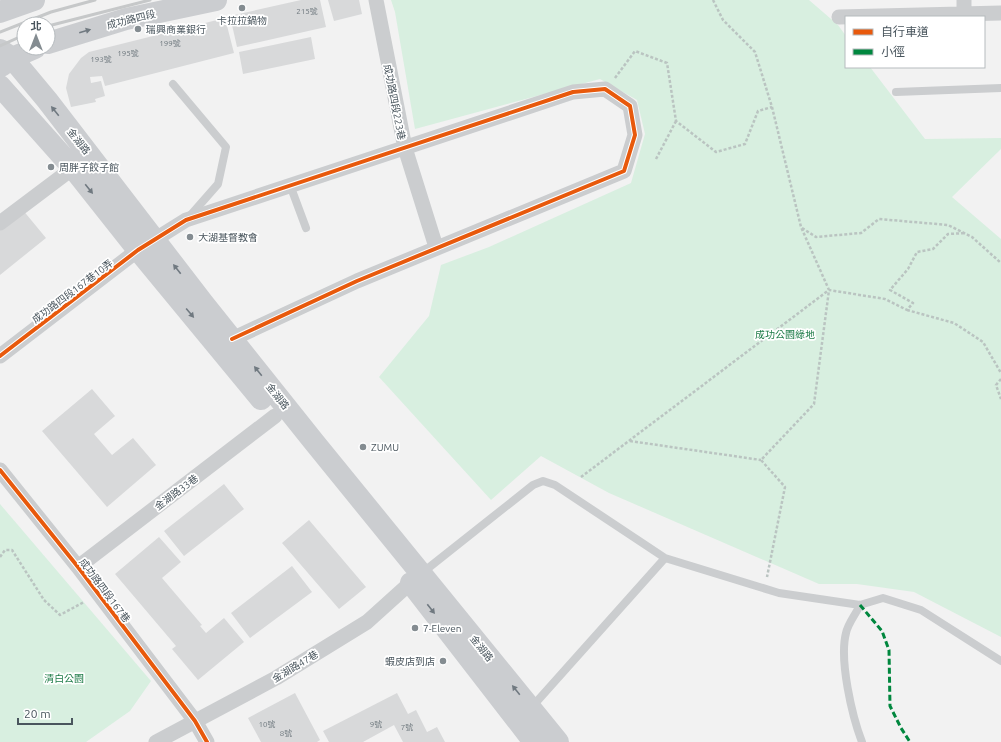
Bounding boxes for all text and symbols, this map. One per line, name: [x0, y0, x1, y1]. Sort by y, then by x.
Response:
marker: 卡拉拉鍋物: [237, 3, 247, 13]
house number: 215號: [296, 7, 318, 16]
street label: 成功路四段: [106, 8, 157, 31]
place label: 卡拉拉鍋物: [217, 15, 267, 26]
north arrow: [16, 16, 56, 56]
legend: [845, 16, 985, 68]
text: 北: [31, 20, 42, 32]
marker: 瑞興商業銀行: [133, 24, 143, 34]
place label: 瑞興商業銀行: [146, 24, 206, 35]
text: 自行車道: [881, 25, 929, 38]
one-way arrow: [79, 27, 91, 33]
house number: 199號: [159, 39, 181, 48]
text: 小徑: [881, 45, 905, 58]
house number: 195號: [117, 49, 139, 58]
house number: 193號: [90, 55, 112, 64]
street label: 成功路四段223巷: [382, 63, 407, 141]
one-way arrow: [51, 105, 60, 116]
street label: 金湖路: [65, 126, 92, 156]
marker: 周胖子餃子館: [46, 162, 56, 172]
place label: 周胖子餃子館: [59, 162, 119, 173]
one-way arrow: [85, 184, 94, 195]
marker: 大湖基督教會: [185, 232, 195, 242]
place label: 大湖基督教會: [198, 232, 258, 243]
street label: 成功路四段167巷10弄: [30, 257, 115, 325]
one-way arrow: [174, 264, 182, 274]
one-way arrow: [185, 307, 194, 318]
park label: 成功公園綠地: [755, 329, 815, 340]
one-way arrow: [254, 366, 262, 377]
street label: 金湖路: [264, 381, 291, 411]
marker: ZUMU: [358, 442, 368, 452]
place label: ZUMU: [371, 442, 399, 453]
street label: 金湖路33巷: [153, 473, 200, 512]
street label: 成功路四段167巷: [77, 556, 132, 624]
one-way arrow: [426, 603, 435, 614]
marker: 7-Eleven: [410, 623, 420, 633]
place label: 7-Eleven: [423, 623, 461, 634]
street label: 金湖路: [468, 633, 495, 663]
street label: 金湖路47巷: [270, 649, 320, 684]
place label: 蝦皮店到店: [385, 656, 435, 667]
marker: 蝦皮店到店: [438, 656, 448, 666]
park label: 清白公園: [44, 673, 84, 684]
one-way arrow: [511, 684, 520, 695]
scale bar: [18, 700, 72, 726]
text: 20 m: [24, 707, 51, 720]
house number: 10號: [258, 720, 276, 729]
house number: 9號: [370, 720, 382, 729]
house number: 7號: [401, 723, 413, 732]
house number: 8號: [280, 729, 292, 738]

